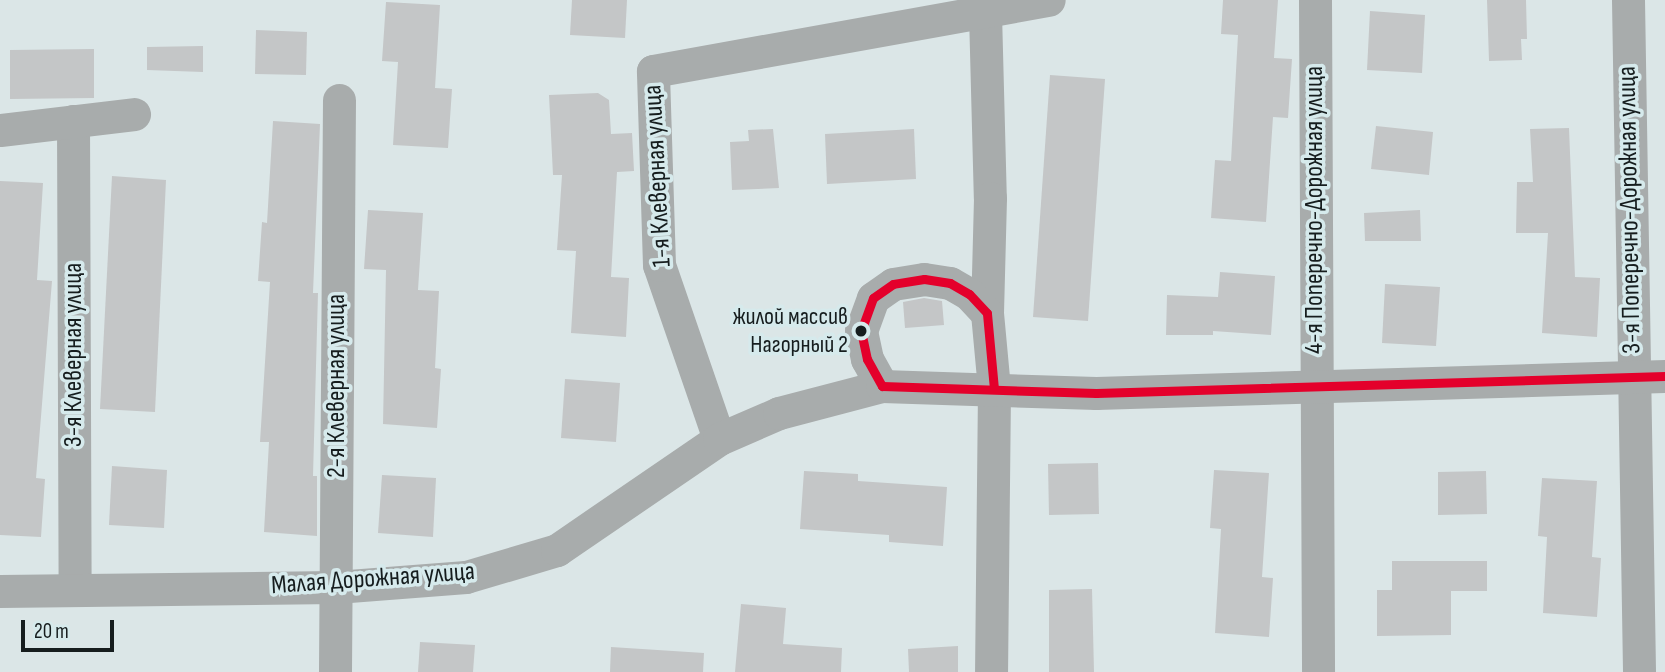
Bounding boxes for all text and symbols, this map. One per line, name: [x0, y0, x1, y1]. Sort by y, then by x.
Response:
street label: 4-я Поперечно-Дорожная улица: [1299, 66, 1331, 354]
street label: 3-я Поперечно-Дорожная улица: [1612, 66, 1648, 354]
street label: 1-я Клеверная улица: [638, 84, 678, 268]
street label: 3-я Клеверная улица: [58, 263, 90, 447]
street label: 2-я Клеверная улица: [321, 294, 353, 478]
place label: жилой массив Нагорный 2: [733, 303, 848, 359]
marker: жилой массив Нагорный 2: [854, 324, 868, 338]
street label: Малая Дорожная улица: [270, 556, 476, 602]
scale bar: [24, 606, 117, 650]
text: 20 m: [34, 619, 69, 644]

